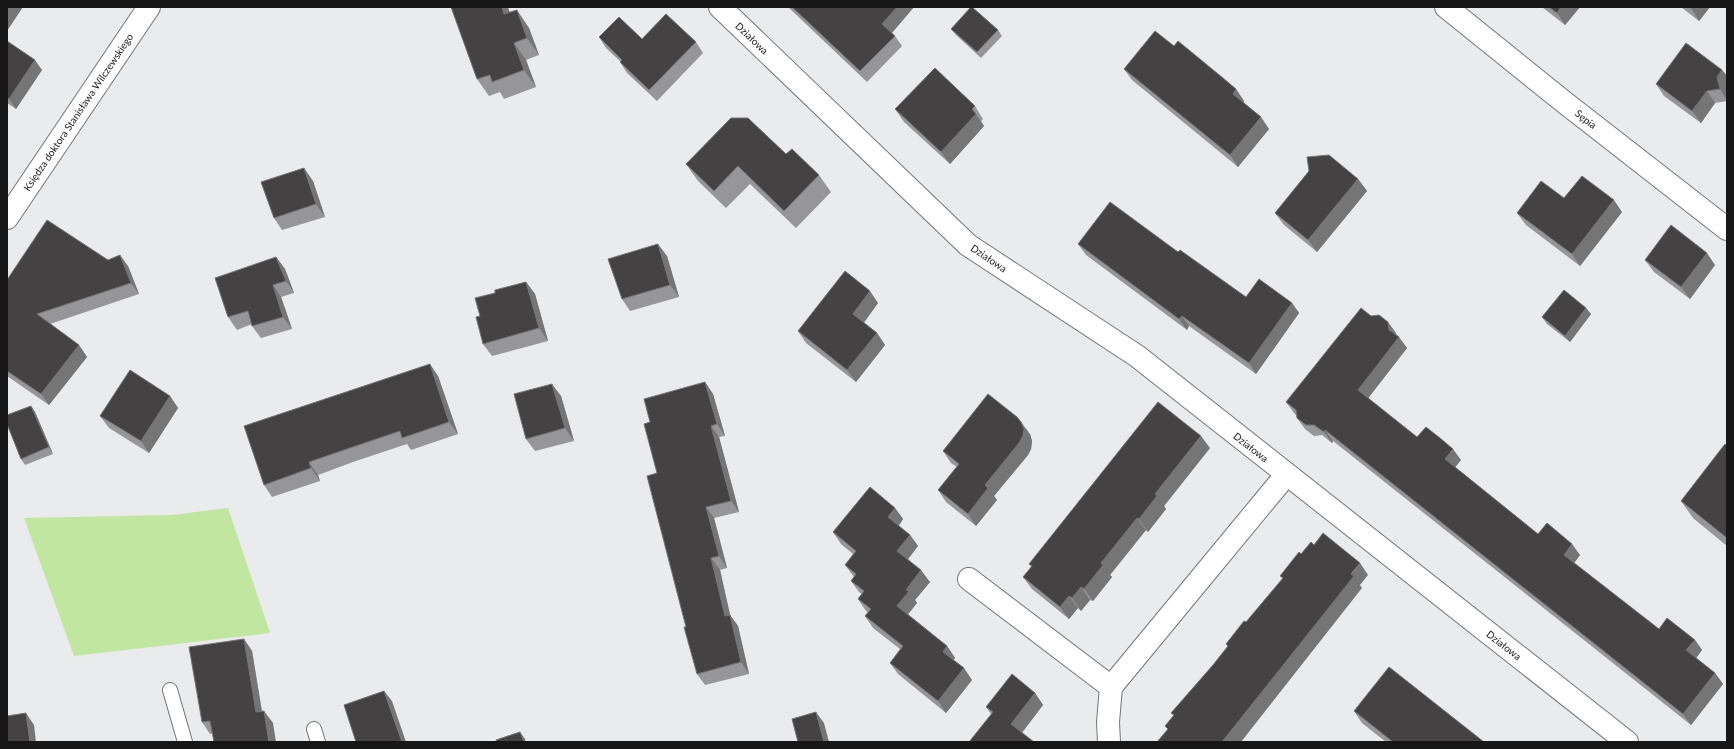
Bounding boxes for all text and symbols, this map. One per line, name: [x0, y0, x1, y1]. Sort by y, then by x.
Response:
street label: Działowa: [733, 19, 771, 57]
street label: Księdza doktora Stanisława Wilczewskiego: [21, 31, 136, 193]
street label: Sępia: [1573, 107, 1599, 131]
street label: Działowa: [969, 242, 1009, 274]
street label: Działowa: [1231, 430, 1271, 464]
street label: Działowa: [1484, 628, 1524, 662]

